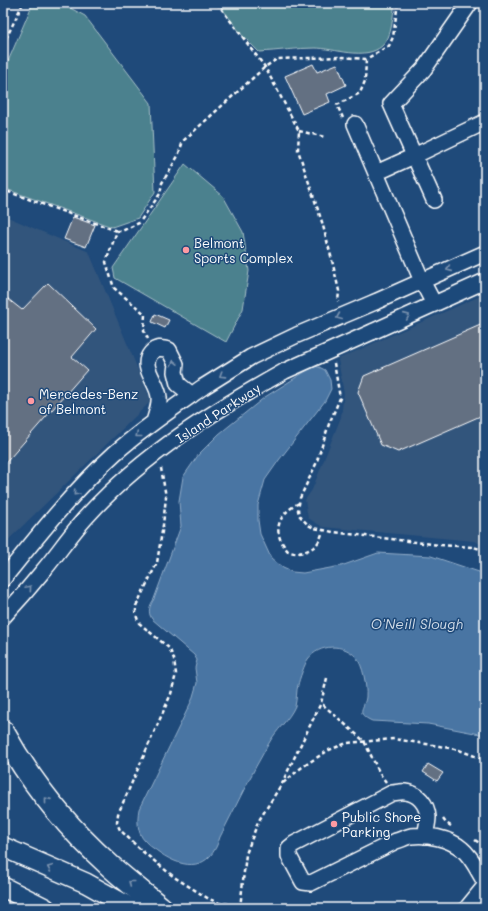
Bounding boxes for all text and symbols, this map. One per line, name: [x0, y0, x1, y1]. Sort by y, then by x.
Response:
place label: Belmont Sports Complex: [194, 234, 293, 266]
marker: Belmont Sports Complex: [181, 245, 191, 255]
one-way arrow: [446, 264, 454, 272]
one-way arrow: [404, 312, 411, 320]
one-way arrow: [335, 313, 342, 321]
one-way arrow: [170, 360, 178, 367]
one-way arrow: [220, 370, 227, 377]
street label: Island Parkway: [172, 379, 263, 446]
place label: Mercedes-Benz of Belmont: [39, 385, 138, 417]
marker: Mercedes-Benz of Belmont: [26, 396, 36, 406]
one-way arrow: [135, 430, 142, 437]
one-way arrow: [73, 488, 81, 496]
one-way arrow: [24, 585, 31, 592]
water label: O'Neill Slough: [371, 614, 463, 633]
one-way arrow: [45, 798, 52, 805]
place label: Public Shore Parking: [342, 808, 421, 840]
marker: Public Shore Parking: [329, 819, 339, 829]
one-way arrow: [47, 864, 54, 872]
one-way arrow: [129, 880, 136, 887]

